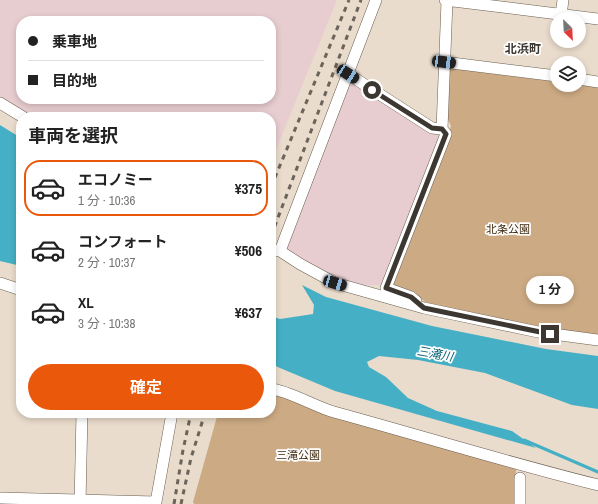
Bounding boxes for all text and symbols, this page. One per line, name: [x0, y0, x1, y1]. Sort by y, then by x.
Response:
north arrow: [550, 12, 586, 48]
map controls: [550, 12, 586, 92]
text: 乗車地: [52, 31, 97, 52]
district label: 北浜町: [505, 41, 541, 57]
car: [431, 55, 457, 69]
button: layers: [550, 56, 586, 92]
car: [335, 62, 361, 86]
text: 目的地: [52, 70, 97, 91]
route start: [363, 81, 381, 99]
text: 車両を選択: [28, 123, 118, 148]
text: エコノミー: [78, 169, 153, 190]
icon: car: [30, 170, 66, 206]
text: ¥375: [235, 178, 262, 199]
text: 1 分 · 10:36: [78, 192, 135, 209]
park label: 北条公園: [486, 222, 530, 236]
text: コンフォート: [78, 231, 168, 252]
icon: car: [30, 232, 66, 268]
text: ¥506: [235, 240, 262, 261]
text: 2 分 · 10:37: [78, 254, 135, 271]
car: [322, 274, 348, 292]
callout: 1 分: [526, 276, 574, 304]
text: 1 分: [539, 281, 561, 298]
text: XL: [78, 292, 94, 313]
icon: car: [30, 294, 66, 330]
text: ¥637: [235, 302, 262, 323]
text: 3 分 · 10:38: [78, 315, 135, 332]
route end: [541, 325, 559, 343]
water label: 三滝川: [416, 343, 456, 365]
button: 確定: [28, 364, 264, 410]
park label: 三滝公園: [276, 448, 320, 462]

